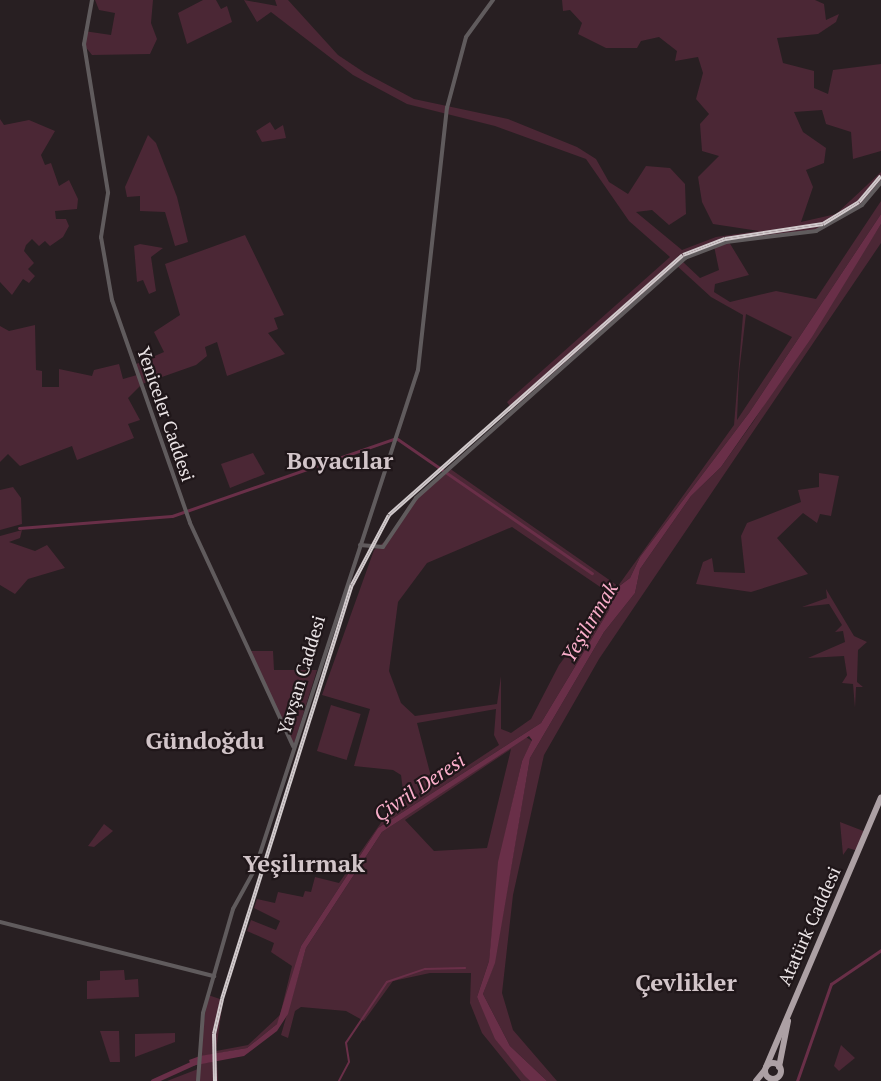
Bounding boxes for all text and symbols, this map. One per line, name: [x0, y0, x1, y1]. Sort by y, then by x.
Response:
street label: Yeniceler Caddesi: [133, 344, 199, 484]
district label: Boyacılar: [287, 447, 393, 475]
water label: Yeşilırmak: [556, 578, 622, 666]
street label: Yavşan Caddesi: [273, 613, 329, 737]
district label: Gündoğdu: [146, 727, 264, 755]
water label: Çivril Deresi: [369, 748, 469, 826]
district label: Yeşilırmak: [243, 850, 365, 878]
street label: Atatürk Caddesi: [773, 863, 845, 989]
district label: Çevlikler: [635, 969, 737, 997]

